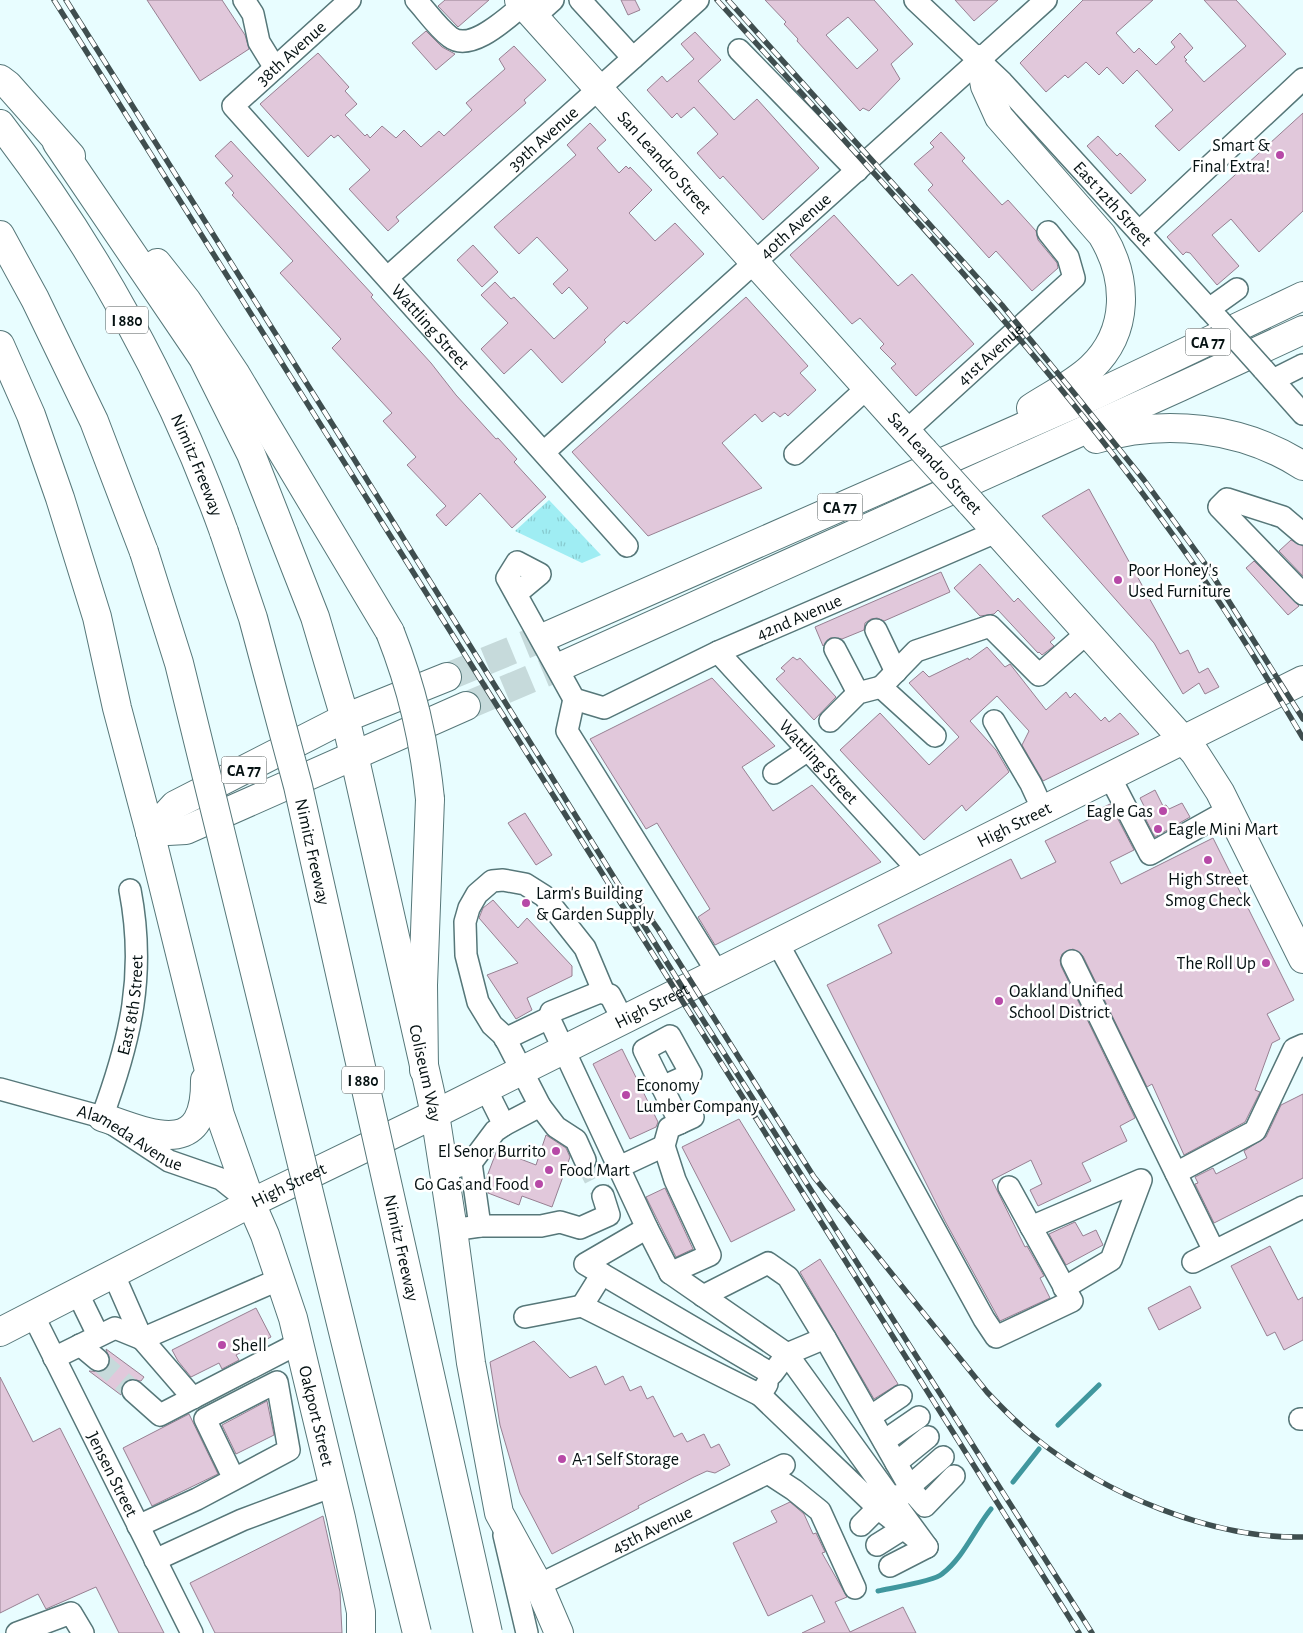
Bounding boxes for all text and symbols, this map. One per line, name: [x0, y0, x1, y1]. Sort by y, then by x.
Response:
street label: 38th Avenue: [254, 18, 330, 89]
street label: 39th Avenue: [506, 104, 582, 175]
street label: San Leandro Street: [613, 108, 714, 218]
place label: Smart & Final Extra!: [1192, 137, 1271, 176]
marker: Smart & Final Extra!: [1274, 149, 1286, 161]
street label: East 12th Street: [1069, 159, 1155, 250]
street label: 40th Avenue: [757, 190, 835, 263]
street label: Wattling Street: [387, 281, 472, 373]
road number: I 880: [106, 306, 148, 334]
street label: 41st Avenue: [954, 320, 1028, 390]
road number: CA 77: [1186, 328, 1230, 356]
street label: San Leandro Street: [884, 409, 985, 518]
street label: Nimitz Freeway: [167, 411, 225, 519]
road number: CA 77: [818, 494, 862, 520]
place label: Poor Honey's Used Furniture: [1128, 562, 1231, 601]
marker: Poor Honey's Used Furniture: [1112, 574, 1124, 586]
street label: 42nd Avenue: [754, 592, 845, 644]
street label: Wattling Street: [775, 717, 861, 808]
road number: CA 77: [222, 756, 266, 784]
street label: Nimitz Freeway: [291, 797, 333, 907]
street label: High Street: [975, 799, 1055, 851]
place label: Eagle Gas: [1086, 803, 1153, 821]
marker: Eagle Gas: [1157, 805, 1169, 817]
place label: Eagle Mini Mart: [1168, 821, 1278, 839]
marker: Eagle Mini Mart: [1152, 823, 1164, 835]
marker: High Street Smog Check: [1202, 854, 1214, 866]
place label: High Street Smog Check: [1165, 871, 1252, 910]
place label: Larm's Building & Garden Supply: [536, 885, 654, 924]
marker: Larm's Building & Garden Supply: [520, 897, 532, 909]
street label: East 8th Street: [115, 955, 147, 1057]
place label: The Roll Up: [1177, 955, 1256, 973]
marker: The Roll Up: [1260, 957, 1272, 969]
street label: High Street: [612, 980, 692, 1032]
place label: Oakland Unified School District: [1009, 983, 1123, 1022]
marker: Oakland Unified School District: [993, 995, 1005, 1007]
street label: Coliseum Way: [405, 1023, 444, 1123]
road number: I 880: [342, 1066, 384, 1094]
place label: Economy Lumber Company: [636, 1077, 760, 1116]
marker: Economy Lumber Company: [620, 1089, 632, 1101]
street label: Alameda Avenue: [75, 1103, 184, 1175]
place label: El Senor Burrito: [438, 1143, 546, 1161]
marker: El Senor Burrito: [550, 1145, 562, 1157]
street label: High Street: [249, 1160, 329, 1211]
place label: Food Mart: [559, 1162, 630, 1180]
marker: Food Mart: [543, 1164, 555, 1176]
place label: Go Gas and Food: [414, 1176, 529, 1194]
marker: Go Gas and Food: [533, 1178, 545, 1190]
street label: Nimitz Freeway: [380, 1193, 421, 1303]
place label: Shell: [232, 1337, 267, 1355]
marker: Shell: [216, 1339, 228, 1351]
street label: Oakport Street: [295, 1364, 336, 1468]
street label: Jensen Street: [83, 1429, 141, 1520]
place label: A-1 Self Storage: [572, 1451, 679, 1469]
marker: A-1 Self Storage: [556, 1453, 568, 1465]
street label: 45th Avenue: [610, 1503, 695, 1558]

